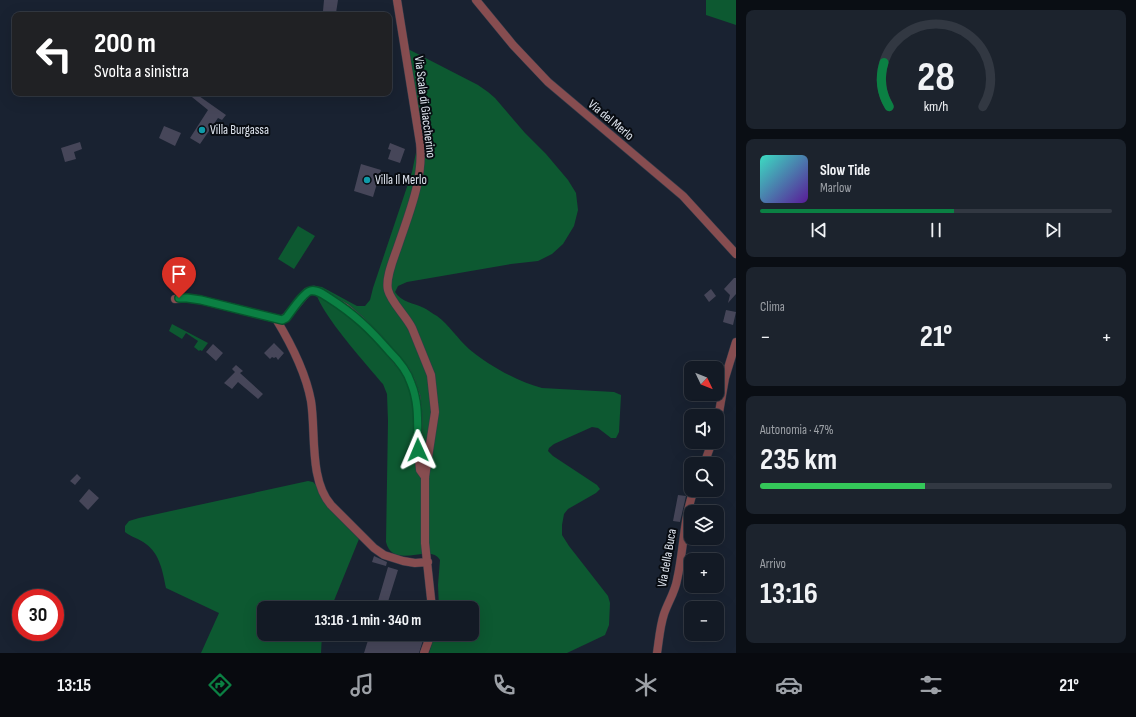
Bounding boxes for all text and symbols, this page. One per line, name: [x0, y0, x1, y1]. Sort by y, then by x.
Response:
text: 200 m: [94, 27, 156, 60]
icon: left: [28, 28, 80, 80]
text: 28: [917, 53, 955, 102]
street label: Via Scala di Giaccherino: [411, 55, 439, 159]
text: Svolta a sinistra: [94, 61, 189, 82]
street label: Via del Merlo: [585, 96, 637, 144]
text: km/h: [924, 98, 948, 115]
place label: Villa Burgassa: [210, 122, 269, 138]
marker: Villa Burgassa: [197, 125, 207, 135]
text: Slow Tide: [820, 161, 870, 180]
place label: Villa Il Merlo: [375, 172, 427, 188]
marker: Villa Il Merlo: [362, 175, 372, 185]
text: Marlow: [820, 180, 852, 196]
icon: previous: [808, 219, 830, 241]
icon: pause: [925, 219, 947, 241]
icon: next: [1042, 219, 1064, 241]
pin: [162, 257, 196, 298]
icon: arrive: [168, 263, 190, 285]
text: Clima: [760, 299, 785, 315]
text: 21°: [920, 319, 952, 355]
text: −: [760, 324, 771, 351]
text: +: [1101, 324, 1112, 351]
north arrow: [684, 361, 724, 401]
map controls: [684, 361, 724, 641]
button: sound: [684, 409, 724, 449]
text: Autonomia · 47%: [760, 422, 834, 438]
position arrow: [397, 429, 439, 471]
text: 235 km: [760, 442, 837, 478]
button: search: [684, 457, 724, 497]
button: layers: [684, 505, 724, 545]
street label: Via della Buca: [654, 527, 680, 589]
button: +: [684, 553, 724, 593]
text: Arrivo: [760, 556, 786, 572]
text: 13:16: [760, 576, 818, 612]
speed limit sign: 30: [12, 589, 64, 641]
button: −: [684, 601, 724, 641]
text: 13:16 · 1 min · 340 m: [315, 611, 421, 630]
icon: directions: [206, 671, 234, 699]
icon: music: [348, 671, 376, 699]
icon: phone: [490, 671, 518, 699]
icon: climate: [632, 671, 660, 699]
icon: car: [775, 671, 803, 699]
icon: filters: [917, 671, 945, 699]
text: 13:15: [57, 675, 91, 696]
text: 21°: [1059, 675, 1079, 696]

